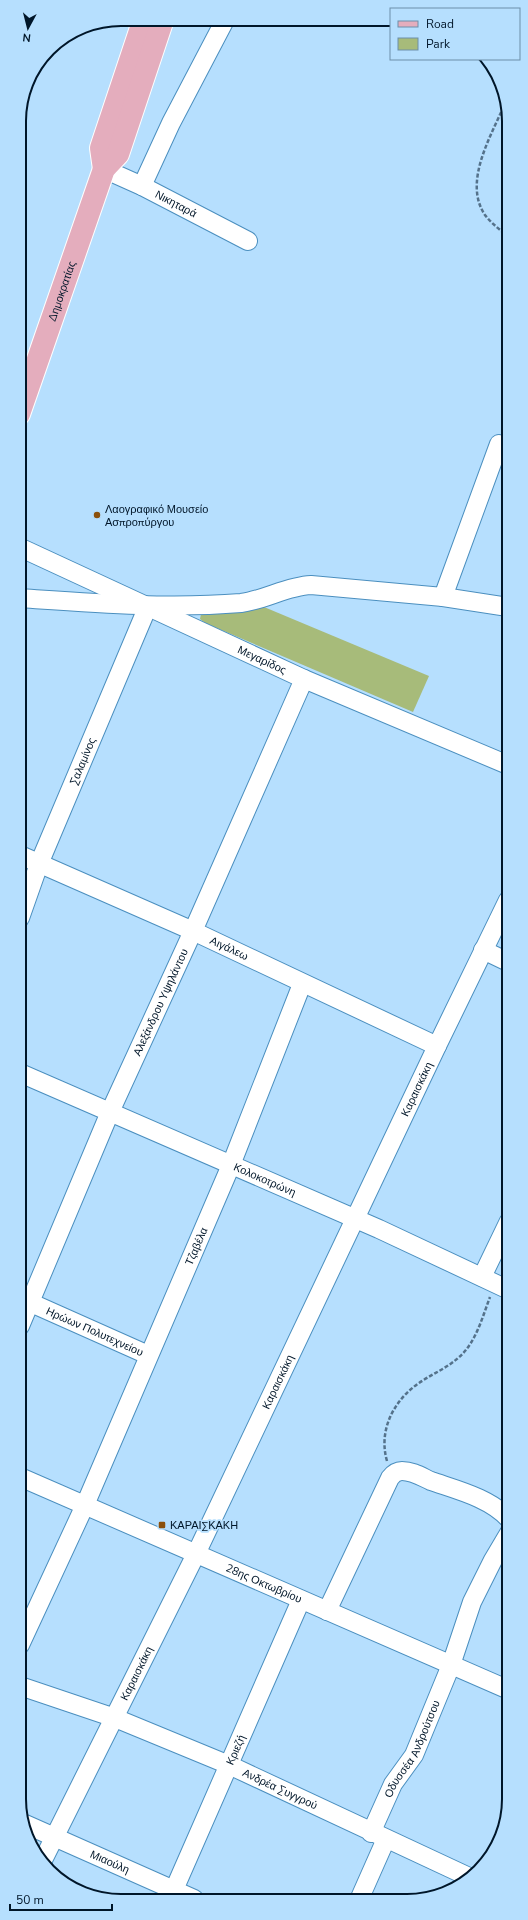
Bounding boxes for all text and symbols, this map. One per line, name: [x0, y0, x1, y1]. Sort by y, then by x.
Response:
north arrow: [8, 8, 48, 48]
legend: [390, 8, 520, 60]
text: Road: [426, 16, 454, 32]
text: N: [22, 29, 32, 45]
text: Park: [426, 36, 451, 52]
street label: Νικηταρά: [152, 187, 200, 221]
street label: Δημοκρατίας: [45, 259, 80, 324]
place label: Λαογραφικό Μουσείο Ασπροπύργου: [105, 502, 208, 530]
marker: Λαογραφικό Μουσείο Ασπροπύργου: [92, 510, 102, 520]
street label: Μεγαρίδος: [235, 642, 289, 678]
street label: Σαλαμίνος: [66, 735, 100, 787]
street label: Αιγάλεω: [207, 933, 251, 964]
street label: Αλεξάνδρου Υψηλάντου: [130, 946, 192, 1058]
street label: Καραισκάκη: [398, 1059, 436, 1119]
street label: Κολοκοτρώνη: [231, 1160, 298, 1200]
street label: Τζαβέλα: [182, 1224, 212, 1268]
street label: Ηρώων Πολυτεχνείου: [44, 1304, 146, 1360]
street label: Καραισκάκη: [259, 1352, 298, 1412]
place label: ΚΑΡΑΙΣΚΑΚΗ: [170, 1518, 238, 1533]
marker: ΚΑΡΑΙΣΚΑΚΗ: [157, 1520, 167, 1530]
street label: 28ης Οκτωβρίου: [223, 1561, 304, 1607]
street label: Καραισκάκη: [117, 1644, 157, 1703]
street label: Οδυσσέα Ανδρούτσου: [381, 1698, 444, 1800]
street label: Κριεζή: [223, 1732, 249, 1767]
street label: Ανδρέα Συγγρού: [240, 1765, 320, 1813]
street label: Μιαούλη: [88, 1847, 132, 1878]
scale bar: [10, 1886, 112, 1912]
text: 50 m: [16, 1892, 44, 1908]

